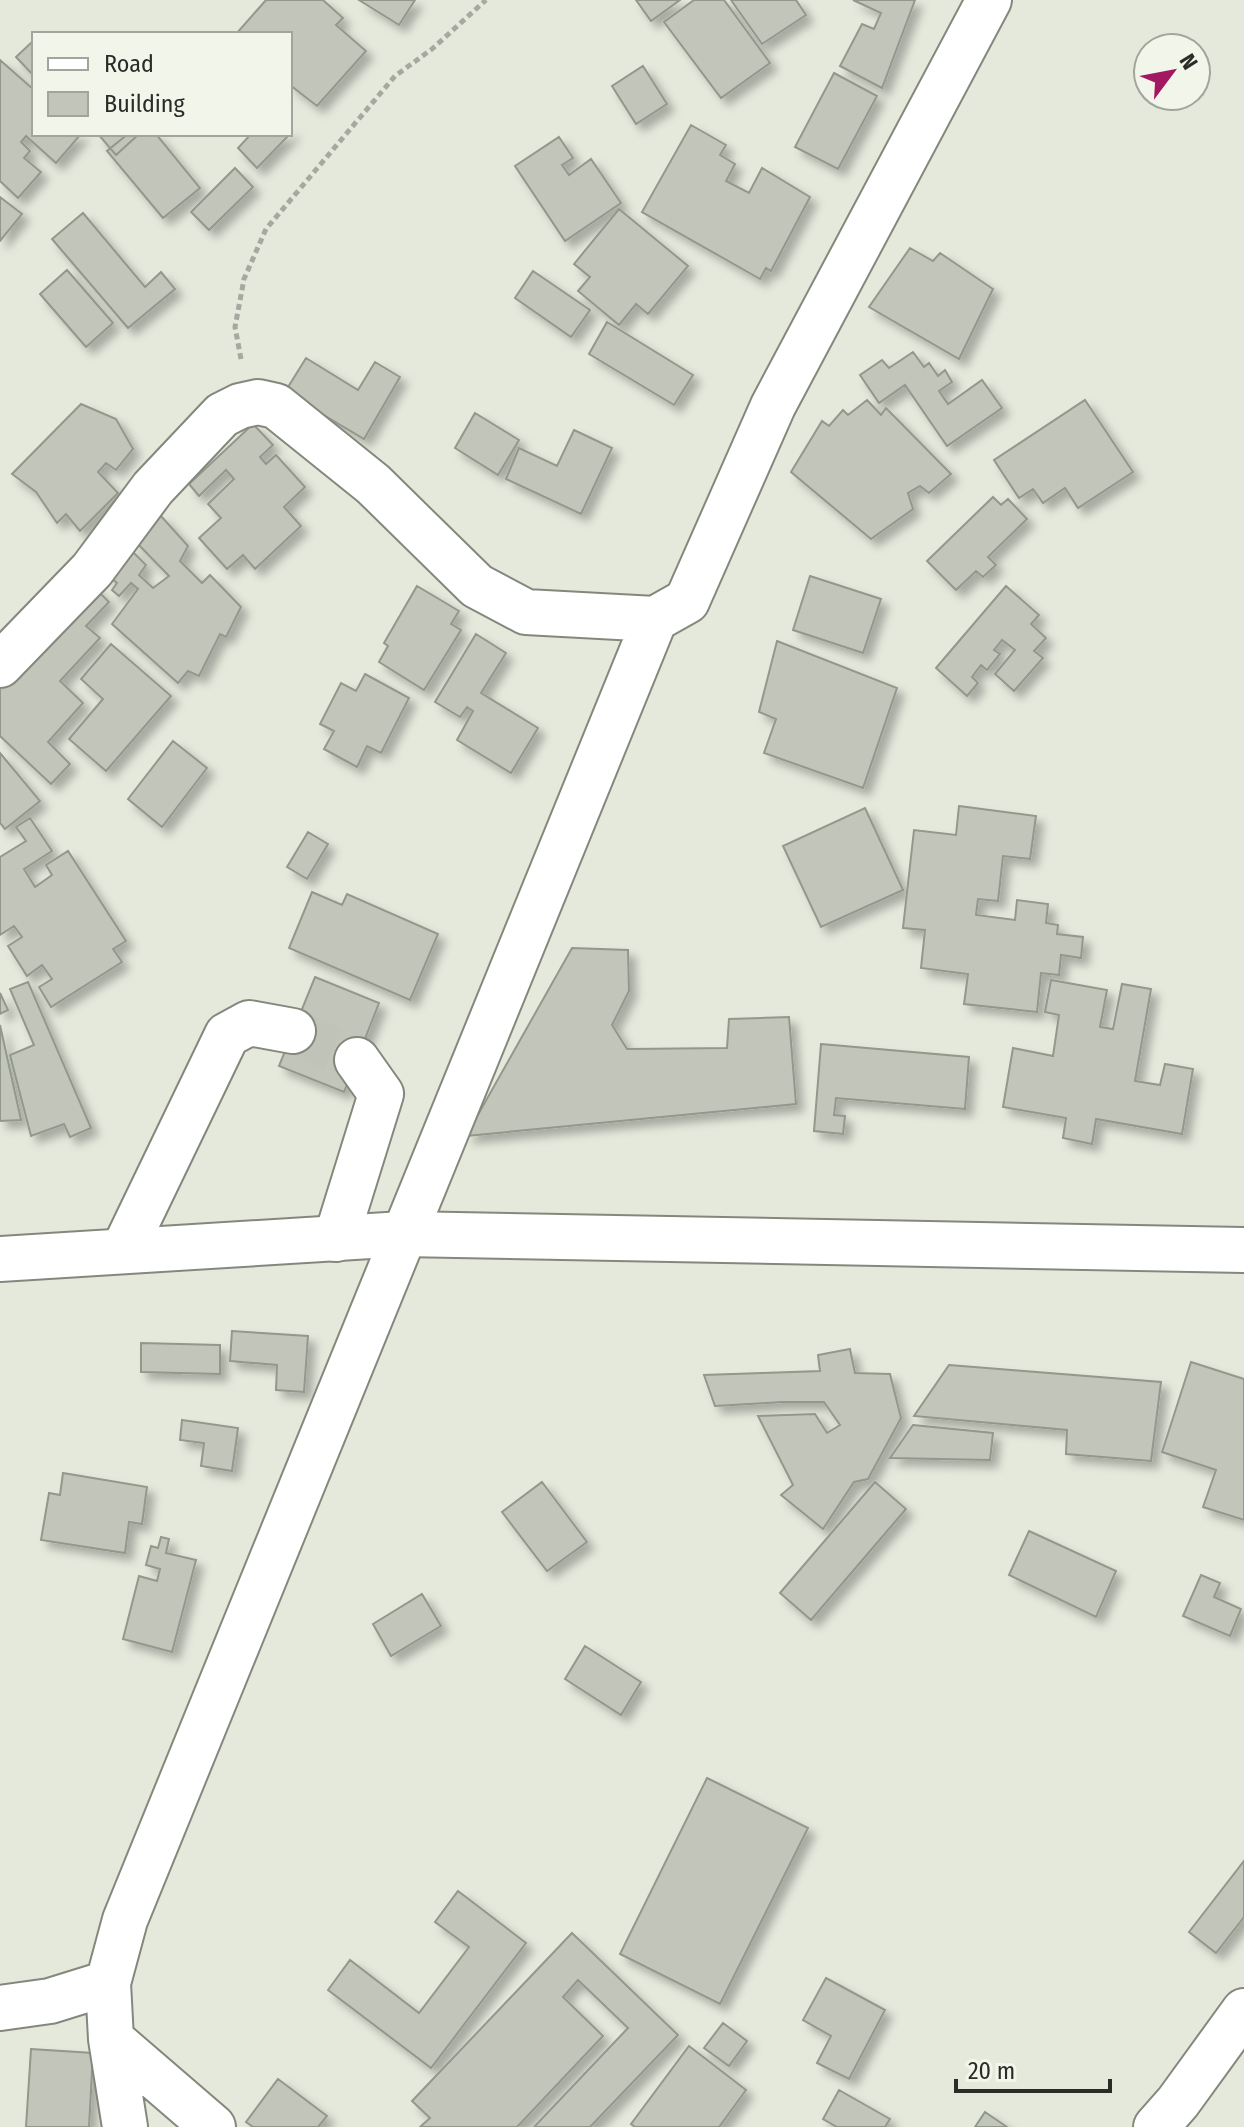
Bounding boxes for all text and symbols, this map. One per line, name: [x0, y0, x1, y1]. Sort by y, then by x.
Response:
legend: [32, 32, 292, 136]
north arrow: [1132, 32, 1212, 112]
text: N: [1174, 49, 1203, 74]
text: Road: [104, 50, 154, 78]
text: Building: [104, 90, 186, 118]
scale bar: [956, 2043, 1110, 2093]
text: 20 m: [968, 2057, 1015, 2085]

